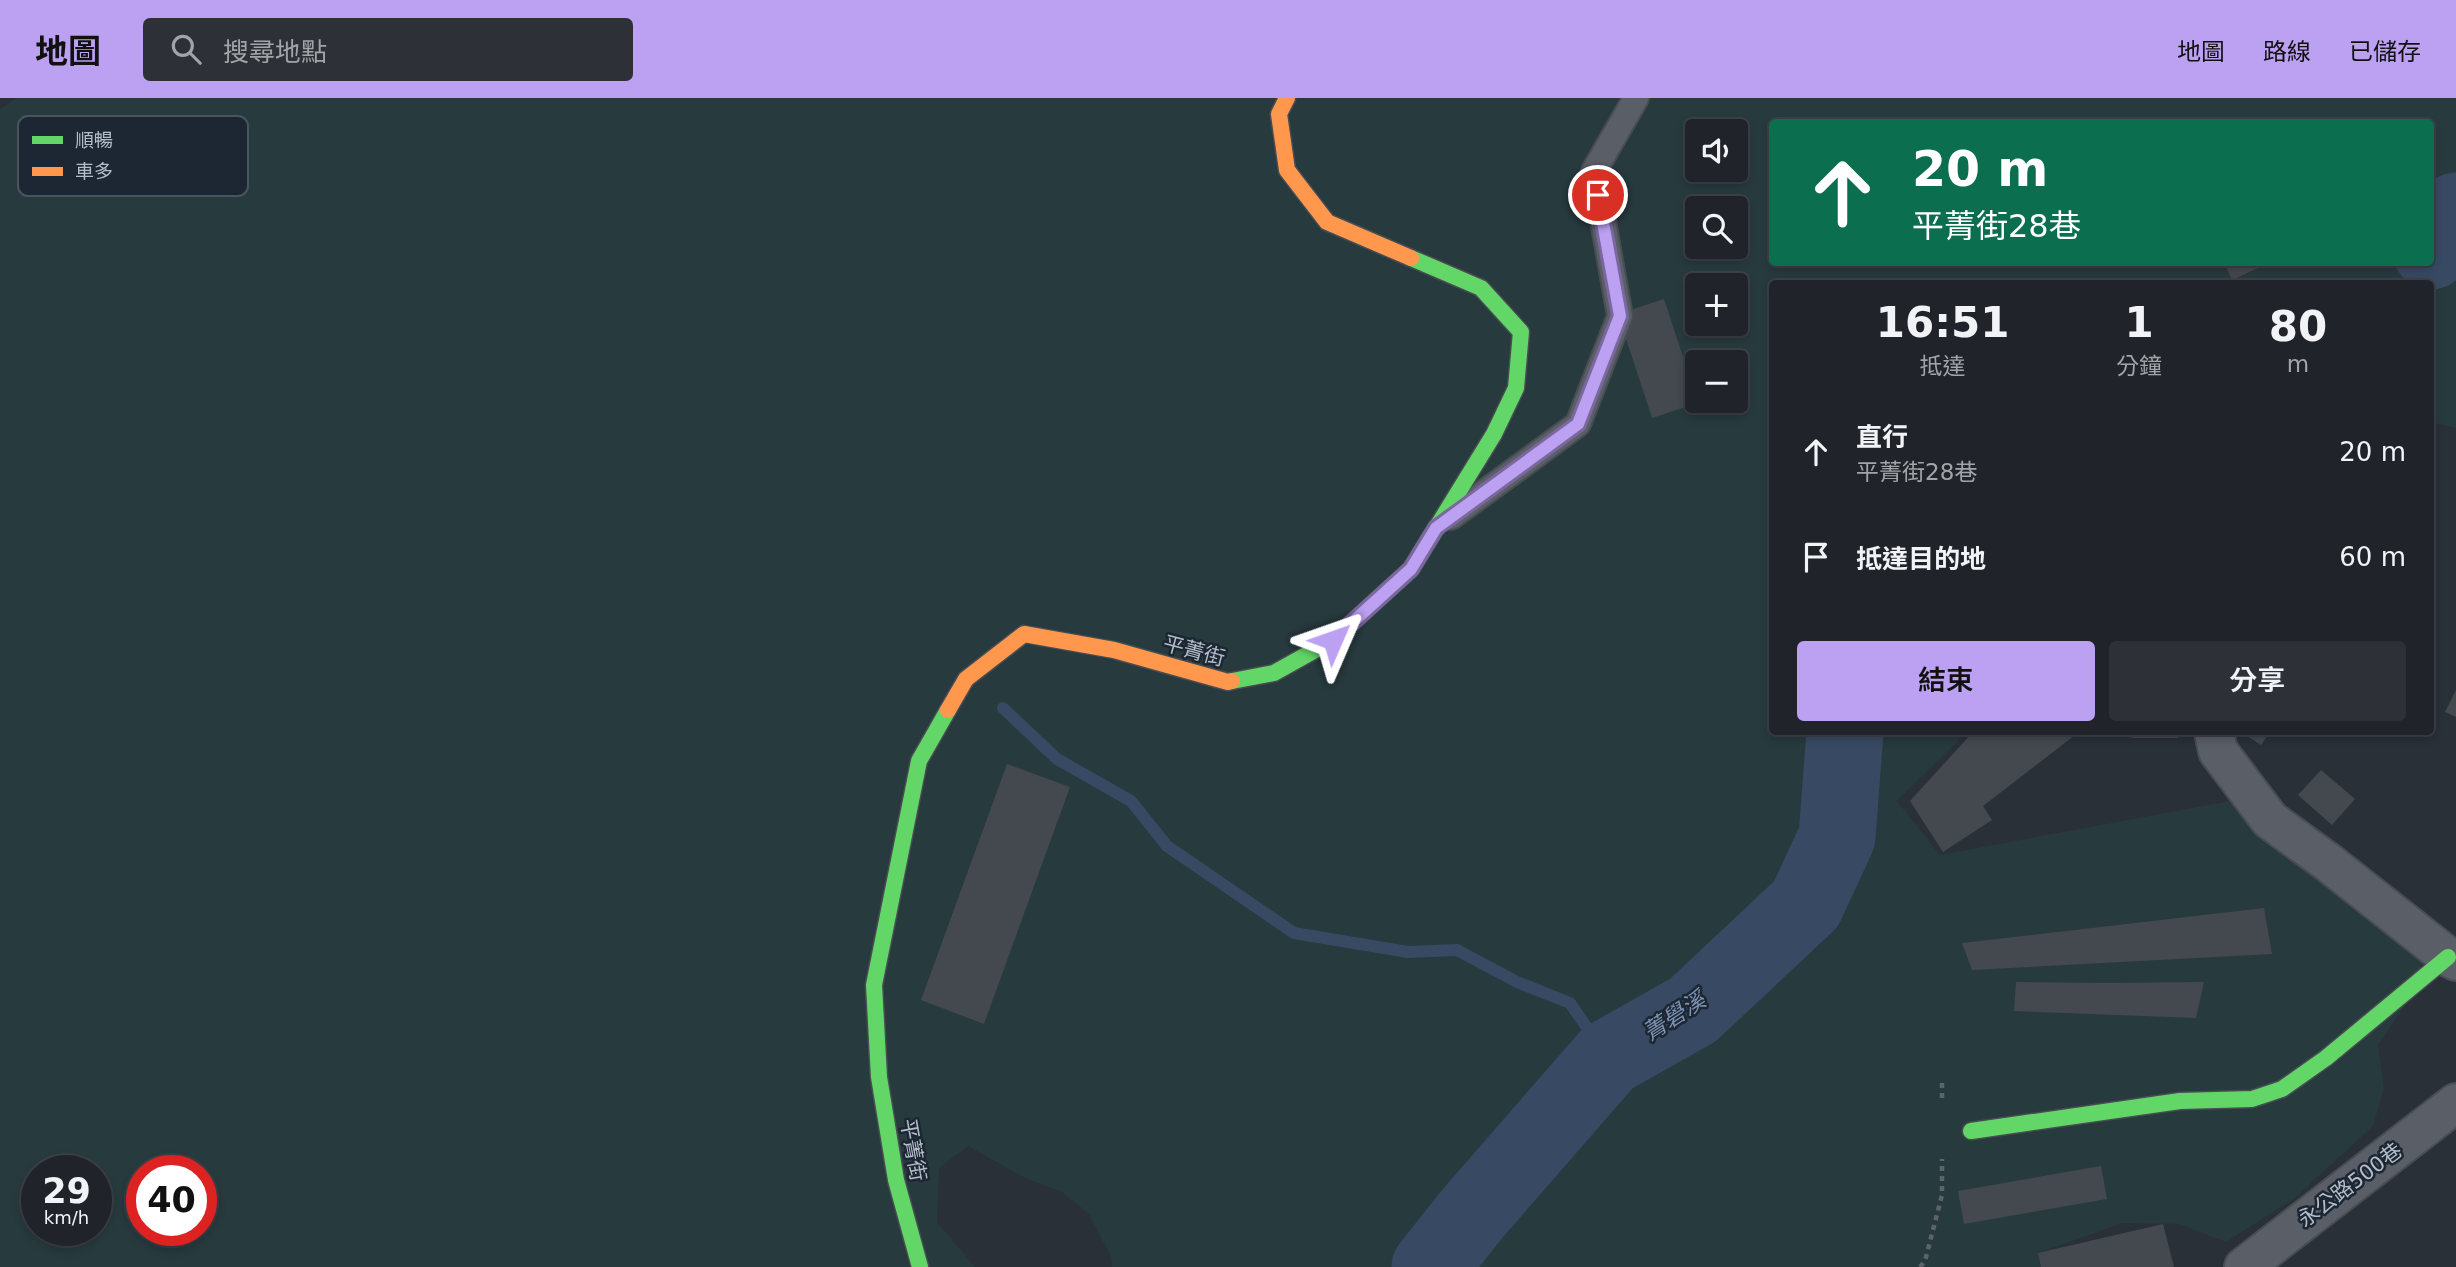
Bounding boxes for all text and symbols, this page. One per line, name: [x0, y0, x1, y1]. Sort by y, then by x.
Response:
search box: [143, 18, 633, 81]
icon: search: [167, 30, 205, 68]
text: 地圖: [35, 32, 101, 71]
text: 搜尋地點: [223, 37, 327, 67]
text: 地圖: [2177, 38, 2225, 66]
text: 路線: [2263, 38, 2311, 66]
text: 已儲存: [2349, 38, 2421, 66]
legend: [18, 116, 248, 196]
map controls: [1685, 119, 1748, 413]
button: sound: [1685, 119, 1748, 182]
text: 順暢: [75, 129, 113, 151]
text: 20 m: [1912, 141, 2048, 198]
icon: ahead: [1797, 147, 1888, 238]
text: 車多: [75, 160, 113, 182]
pin: [1568, 165, 1628, 225]
icon: arrive: [1579, 176, 1617, 214]
button: search: [1685, 196, 1748, 259]
text: 平菁街28巷: [1912, 207, 2081, 245]
button: +: [1685, 273, 1748, 336]
text: 16:51: [1876, 298, 2009, 347]
text: 1: [2124, 298, 2154, 347]
text: 80: [2269, 302, 2327, 351]
button: −: [1685, 350, 1748, 413]
text: m: [2287, 351, 2309, 377]
text: 抵達: [1920, 353, 1966, 379]
text: 分鐘: [2116, 353, 2162, 379]
text: 直行: [1856, 422, 1908, 452]
icon: ahead: [1797, 433, 1835, 471]
text: 20 m: [2339, 437, 2406, 467]
text: 平菁街28巷: [1856, 459, 1977, 485]
icon: arrive: [1797, 538, 1835, 576]
text: 60 m: [2339, 542, 2406, 572]
text: 抵達目的地: [1856, 544, 1986, 574]
position arrow: [1296, 603, 1370, 677]
street label: 平菁街: [1160, 631, 1228, 671]
button: 結束: [1797, 641, 2095, 721]
button: 分享: [2109, 641, 2406, 721]
water label: 菁礐溪: [1638, 985, 1713, 1046]
street label: 平菁街: [896, 1117, 930, 1183]
street label: 永公路500巷: [2293, 1138, 2407, 1232]
speed limit sign: 40: [126, 1155, 217, 1246]
text: 29: [42, 1171, 91, 1211]
text: km/h: [44, 1207, 89, 1228]

